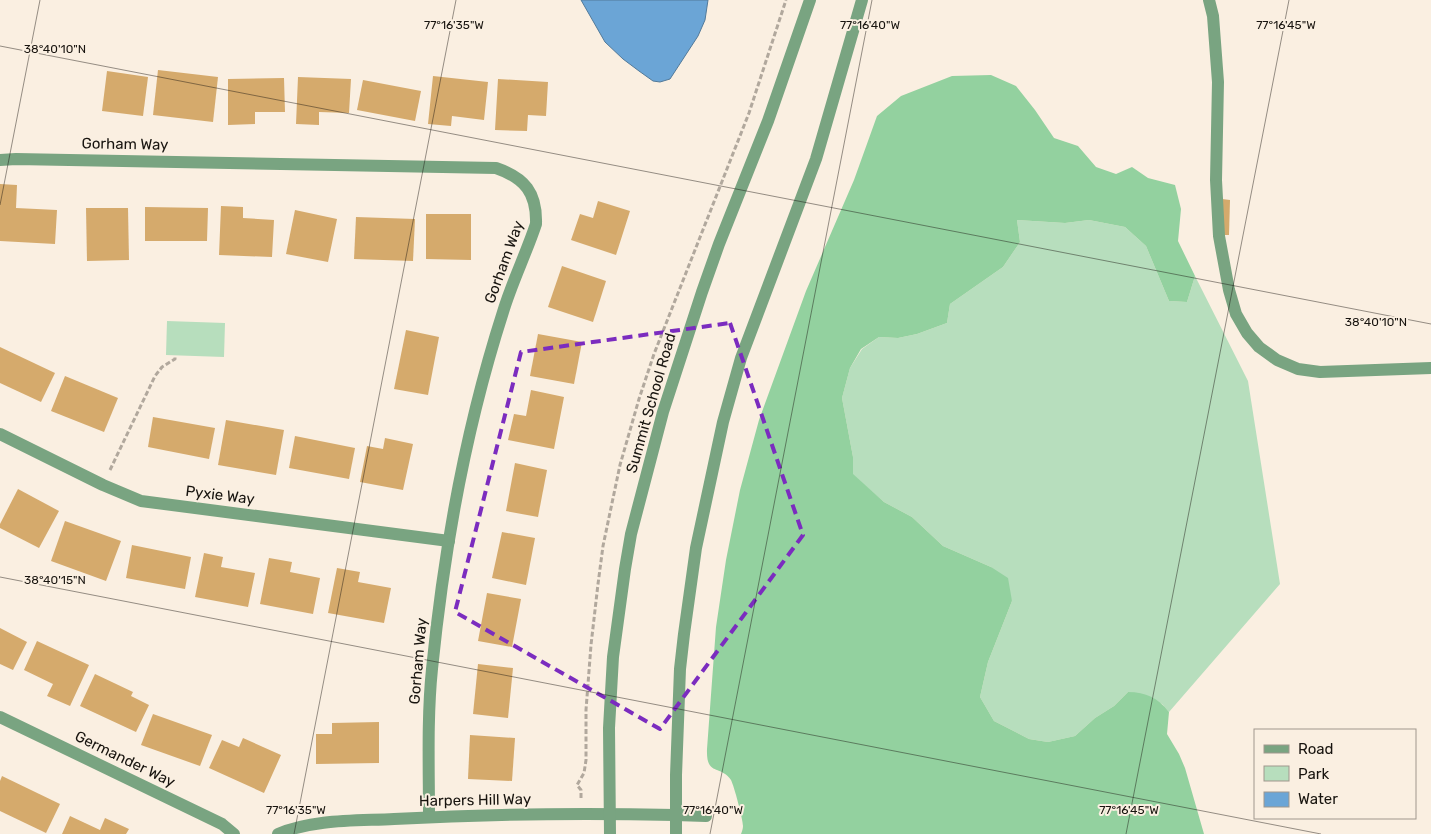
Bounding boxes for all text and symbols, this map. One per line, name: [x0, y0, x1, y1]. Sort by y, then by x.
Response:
text: 77°16'35"W: [424, 18, 484, 32]
text: 77°16'40"W: [840, 18, 900, 32]
text: 77°16'45"W: [1256, 18, 1316, 32]
text: 38°40'10"N: [24, 42, 86, 56]
street label: Gorham Way: [81, 134, 169, 154]
street label: Gorham Way: [481, 218, 527, 306]
text: 38°40'10"N: [1345, 315, 1407, 329]
street label: Summit School Road: [622, 331, 680, 475]
street label: Pyxie Way: [184, 482, 256, 508]
text: 38°40'15"N: [24, 573, 86, 587]
street label: Gorham Way: [405, 617, 431, 705]
street label: Germander Way: [72, 727, 178, 791]
legend: [1254, 729, 1416, 819]
text: Road: [1298, 740, 1334, 758]
text: Park: [1298, 765, 1329, 783]
street label: Harpers Hill Way: [419, 790, 531, 810]
text: Water: [1298, 790, 1338, 808]
text: 77°16'35"W: [266, 803, 326, 817]
text: 77°16'40"W: [683, 803, 743, 817]
text: 77°16'45"W: [1099, 803, 1159, 817]

